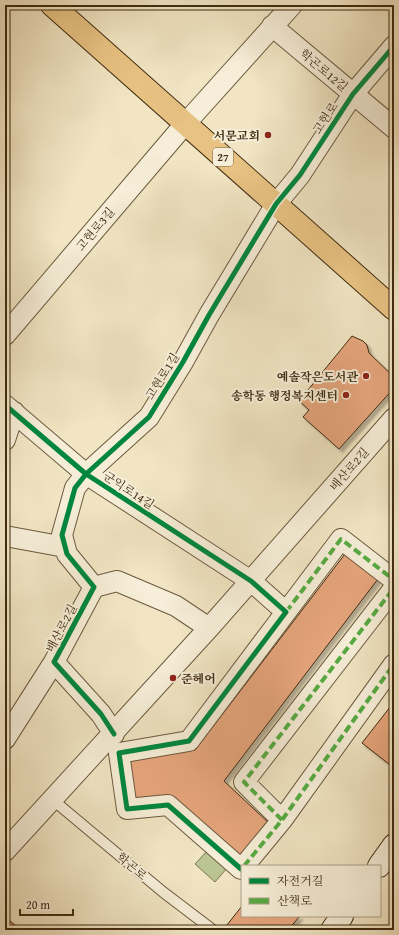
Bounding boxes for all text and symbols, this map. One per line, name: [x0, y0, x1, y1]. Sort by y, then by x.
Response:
street label: 학곤로12길: [296, 45, 352, 95]
street label: 고현로: [308, 98, 342, 137]
place label: 서문교회: [214, 127, 260, 144]
marker: 서문교회: [263, 130, 273, 140]
road number: 27: [213, 148, 233, 166]
street label: 고현로3길: [72, 204, 118, 254]
street label: 고현로1길: [141, 349, 183, 403]
place label: 예솔작은도서관: [277, 368, 358, 385]
marker: 예솔작은도서관: [361, 371, 371, 381]
place label: 송학동 행정복지센터: [231, 387, 338, 404]
marker: 송학동 행정복지센터: [341, 390, 351, 400]
street label: 배산로2길: [325, 444, 373, 494]
street label: 군익로14길: [100, 467, 158, 513]
street label: 배산로2길: [41, 601, 81, 655]
place label: 준헤어: [181, 670, 216, 687]
marker: 준헤어: [168, 673, 178, 683]
street label: 학곤로: [113, 848, 151, 884]
legend: [241, 865, 381, 917]
text: 자전거길: [277, 872, 323, 889]
scale bar: [20, 891, 73, 917]
text: 산책로: [277, 892, 312, 909]
text: 20 m: [26, 896, 50, 913]

